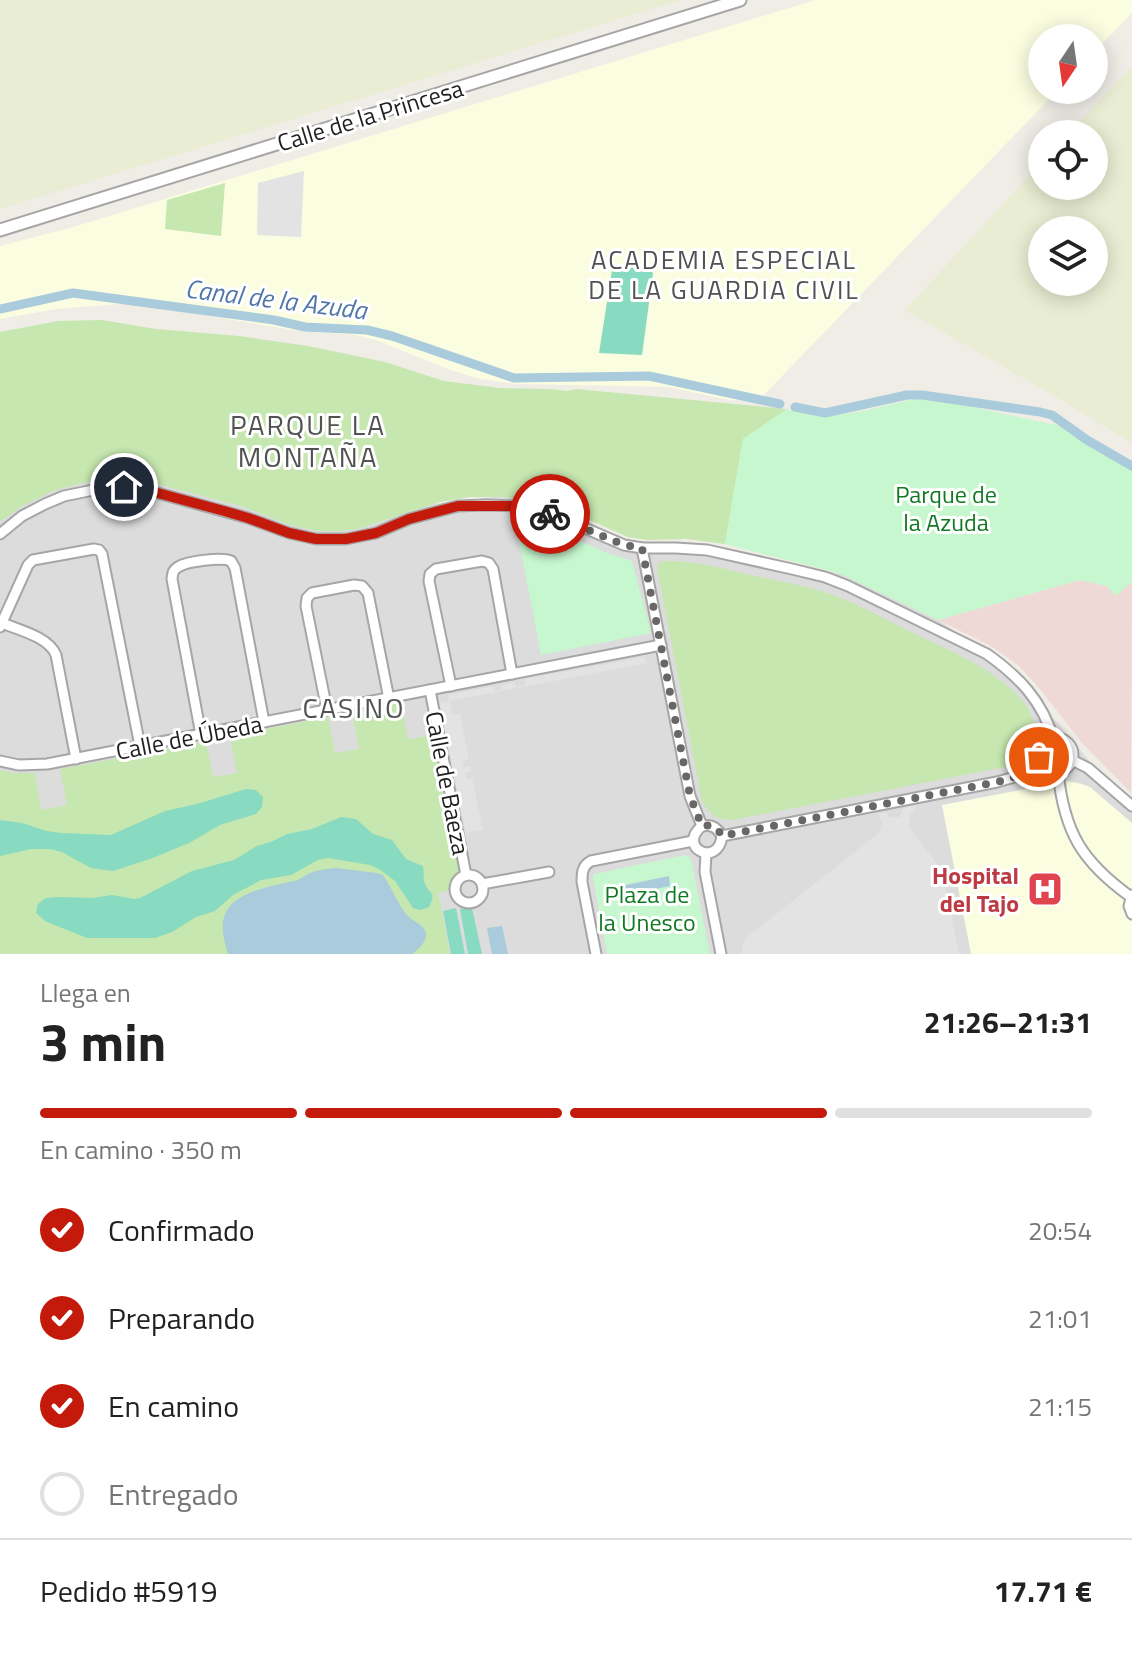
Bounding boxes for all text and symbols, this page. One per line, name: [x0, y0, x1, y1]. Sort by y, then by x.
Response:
north arrow: [1028, 24, 1108, 104]
map controls: [1028, 24, 1108, 296]
street label: Calle de la Princesa: [273, 70, 467, 160]
button: locate: [1028, 120, 1108, 200]
button: layers: [1028, 216, 1108, 296]
district label: ACADEMIA ESPECIAL DE LA GUARDIA CIVIL: [588, 240, 860, 309]
water label: Canal de la Azuda: [183, 269, 371, 330]
district label: PARQUE LA MONTAÑA: [230, 403, 386, 478]
pin: [90, 453, 158, 521]
icon: home: [102, 465, 146, 509]
courier: [510, 474, 590, 554]
park label: Parque de la Azuda: [895, 476, 997, 540]
icon: bike: [528, 492, 572, 536]
district label: CASINO: [302, 686, 406, 729]
street label: Calle de Úbeda: [113, 705, 265, 769]
street label: Calle de Baeza: [416, 708, 480, 858]
pin: [1005, 723, 1073, 791]
icon: bag: [1017, 735, 1061, 779]
place label: Hospital del Tajo: [932, 857, 1019, 921]
hospital icon: Hospital del Tajo: [1026, 870, 1064, 908]
park label: Plaza de la Unesco: [598, 876, 696, 940]
text: Llega en: [40, 973, 131, 1012]
text: 21:26–21:31: [924, 999, 1092, 1045]
text: 3 min: [40, 1002, 166, 1081]
text: En camino · 350 m: [40, 1130, 242, 1169]
text: Confirmado: [108, 1207, 255, 1253]
icon: check: [40, 1208, 84, 1252]
text: 20:54: [1028, 1211, 1092, 1250]
text: Preparando: [108, 1295, 255, 1341]
icon: check: [40, 1296, 84, 1340]
text: 21:01: [1028, 1299, 1092, 1338]
text: En camino: [108, 1383, 239, 1429]
icon: check: [40, 1384, 84, 1428]
text: 21:15: [1028, 1387, 1092, 1426]
text: Entregado: [108, 1471, 239, 1517]
text: Pedido #5919: [40, 1568, 218, 1614]
text: 17.71 €: [994, 1568, 1092, 1614]

